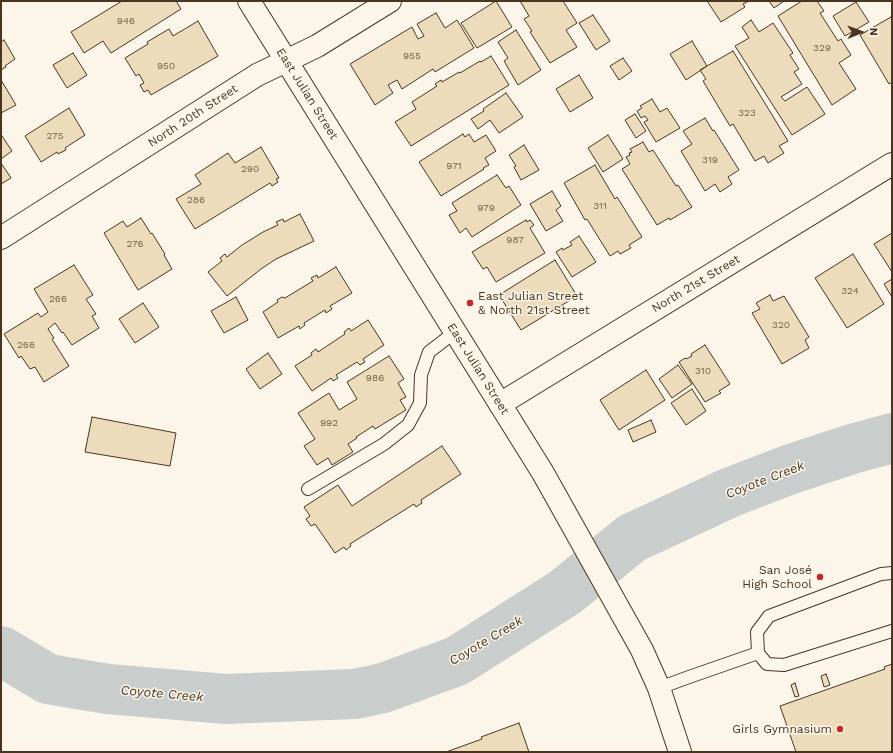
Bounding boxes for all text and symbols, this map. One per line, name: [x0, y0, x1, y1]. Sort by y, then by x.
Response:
north arrow: [841, 12, 881, 52]
house number: 946: [117, 15, 135, 27]
text: N: [867, 28, 880, 36]
house number: 329: [813, 42, 831, 54]
street label: East Julian Street: [273, 46, 341, 142]
house number: 955: [403, 50, 421, 62]
house number: 950: [157, 60, 175, 72]
street label: North 20th Street: [145, 82, 241, 150]
house number: 323: [738, 107, 756, 119]
house number: 275: [46, 130, 64, 142]
house number: 319: [702, 154, 718, 166]
house number: 971: [446, 160, 462, 172]
house number: 290: [241, 163, 259, 175]
house number: 286: [187, 194, 205, 206]
house number: 311: [593, 200, 607, 212]
house number: 979: [477, 202, 495, 214]
house number: 987: [506, 234, 524, 246]
house number: 276: [126, 238, 144, 250]
street label: North 21st Street: [649, 252, 743, 316]
house number: 324: [841, 285, 859, 297]
place label: East Julian Street & North 21st Street: [478, 289, 590, 317]
house number: 266: [49, 293, 67, 305]
marker: East Julian Street & North 21st Street: [465, 298, 475, 308]
house number: 320: [772, 319, 790, 331]
street label: East Julian Street: [444, 321, 512, 417]
house number: 266: [17, 339, 35, 351]
house number: 310: [695, 365, 711, 377]
house number: 986: [366, 372, 384, 384]
house number: 992: [320, 417, 338, 429]
water label: Coyote Creek: [723, 458, 807, 502]
place label: San José High School: [742, 563, 812, 591]
marker: San José High School: [815, 572, 825, 582]
water label: Coyote Creek: [446, 613, 526, 669]
water label: Coyote Creek: [120, 683, 204, 705]
place label: Girls Gymnasium: [732, 722, 832, 736]
marker: Girls Gymnasium: [835, 724, 845, 734]

